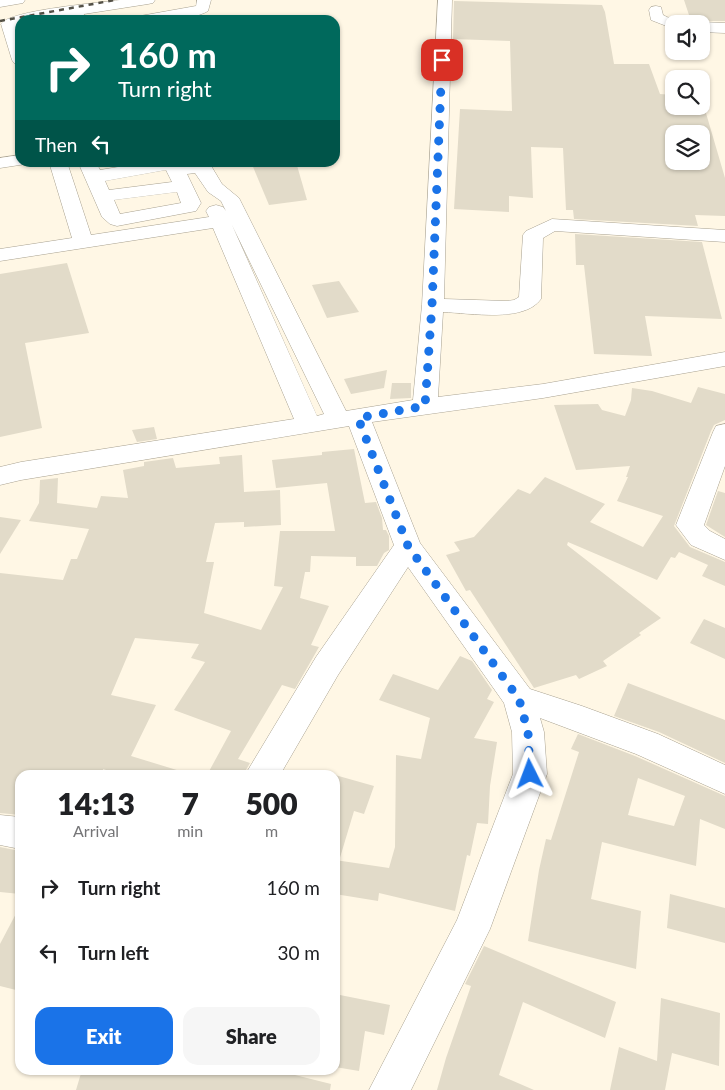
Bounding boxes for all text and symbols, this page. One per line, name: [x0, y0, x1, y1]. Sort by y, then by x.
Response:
map controls: [665, 15, 710, 170]
button: sound: [665, 15, 710, 60]
text: 160 m: [118, 33, 217, 75]
icon: right: [35, 35, 100, 100]
pin: [421, 39, 463, 81]
icon: arrive: [428, 46, 456, 74]
button: search: [665, 70, 710, 115]
text: Turn right: [118, 75, 212, 102]
button: layers: [665, 125, 710, 170]
icon: left: [87, 130, 115, 158]
text: Then: [35, 133, 77, 156]
position arrow: [503, 747, 555, 799]
text: 14:13: [57, 785, 135, 821]
text: 7: [181, 785, 199, 821]
text: 500: [245, 785, 298, 821]
text: Arrival: [73, 821, 119, 840]
text: min: [177, 821, 203, 840]
text: m: [265, 821, 278, 840]
icon: right: [35, 874, 63, 902]
text: Turn right: [78, 876, 160, 899]
text: 160 m: [266, 876, 320, 899]
icon: left: [35, 939, 63, 967]
text: Turn left: [78, 941, 149, 964]
text: 30 m: [277, 941, 320, 964]
button: Exit: [35, 1007, 173, 1065]
button: Share: [183, 1007, 320, 1065]

